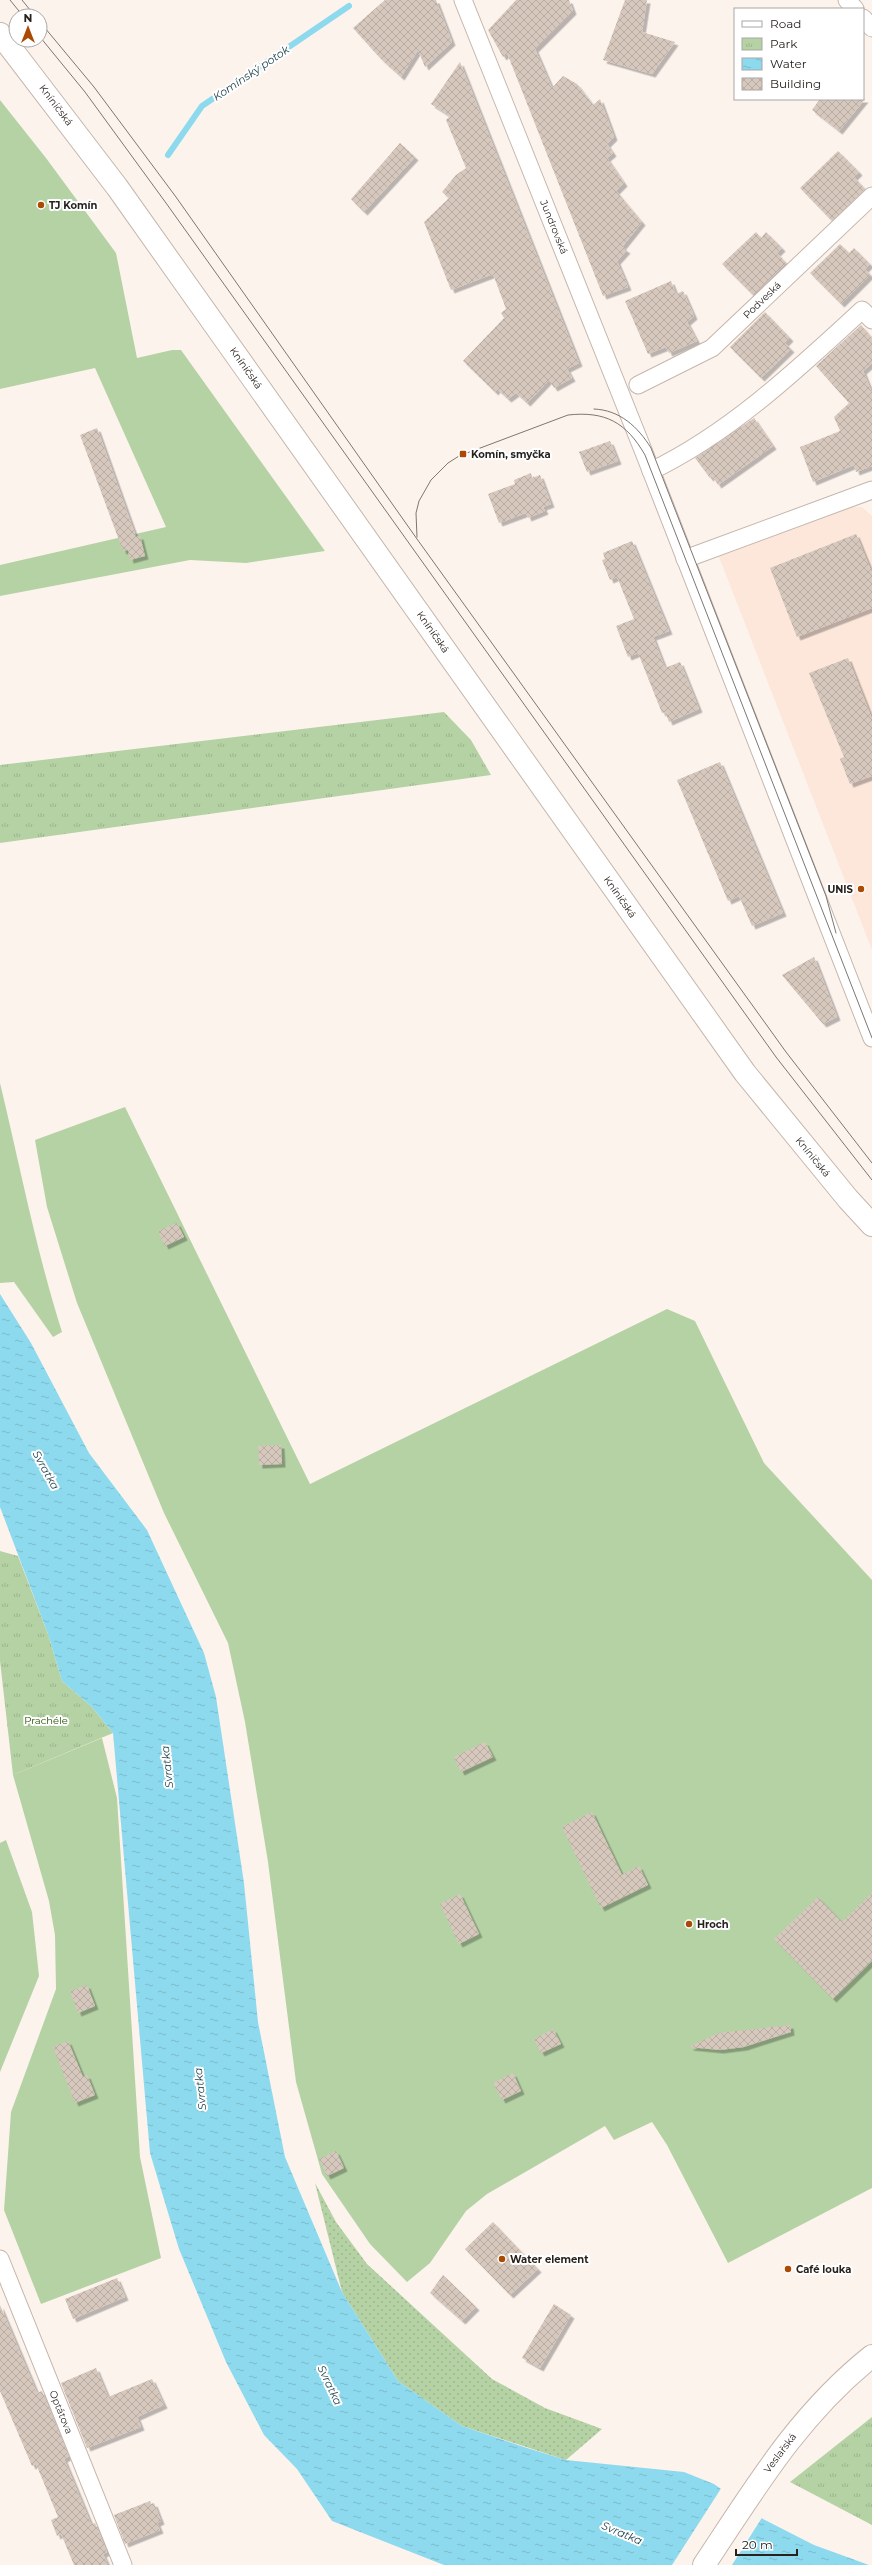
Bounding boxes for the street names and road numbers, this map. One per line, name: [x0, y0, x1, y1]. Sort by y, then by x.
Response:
street label: Kníničská: [36, 82, 76, 128]
street label: Jundrovská: [537, 197, 571, 256]
street label: Podveská: [740, 279, 784, 321]
street label: Kníničská: [227, 345, 265, 391]
street label: Kníničská: [414, 609, 452, 655]
street label: Kníničská: [601, 874, 639, 920]
street label: Kníničská: [793, 1134, 833, 1180]
street label: Optátova: [46, 2388, 76, 2436]
street label: Veslařská: [761, 2430, 799, 2476]

